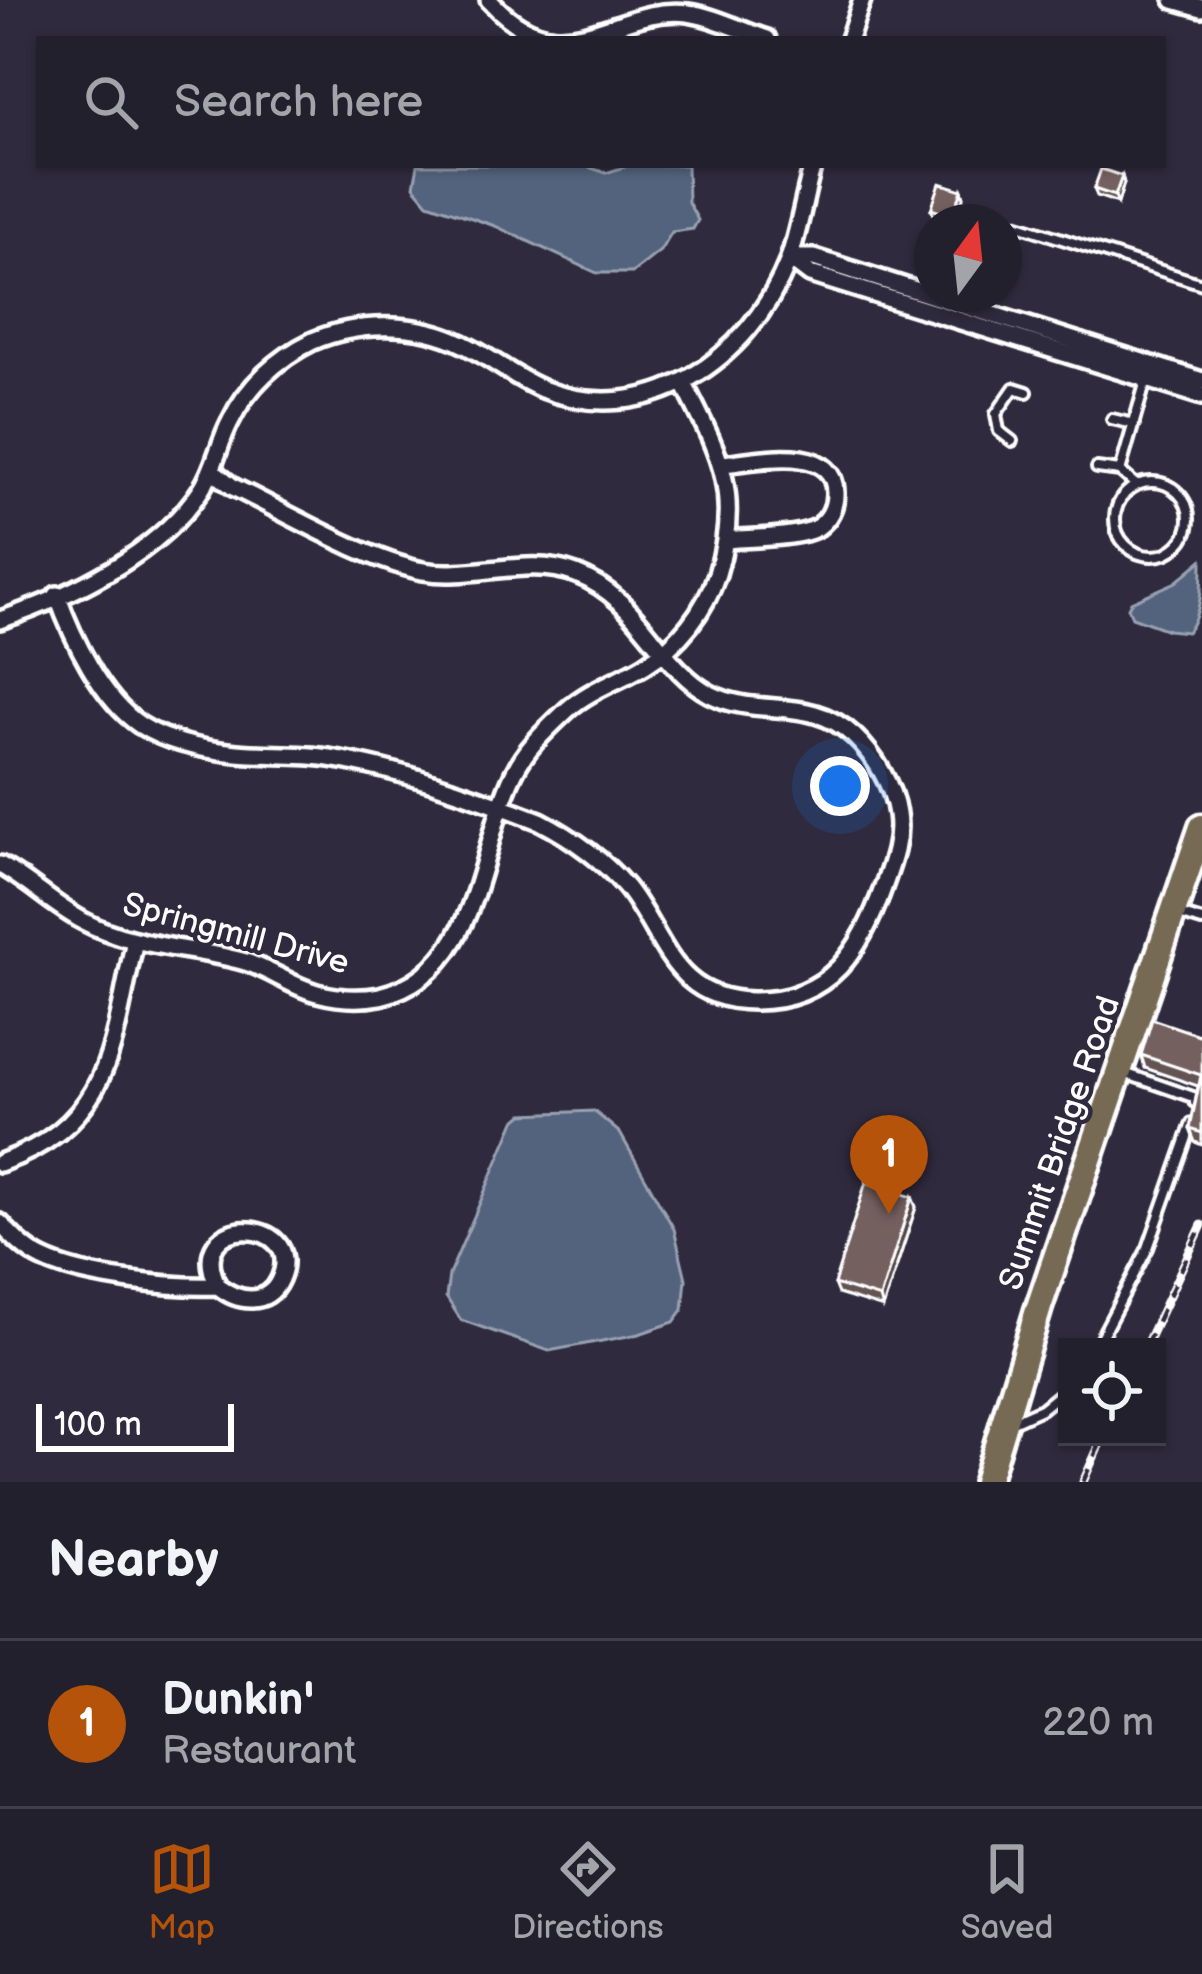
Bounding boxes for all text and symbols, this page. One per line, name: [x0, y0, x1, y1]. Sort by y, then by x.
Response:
search box: [36, 36, 1166, 168]
icon: search: [78, 69, 144, 135]
text: Search here: [174, 75, 423, 130]
north arrow: [914, 204, 1022, 312]
your location: [810, 756, 870, 816]
street label: Springmill Drive: [118, 885, 354, 983]
street label: Summit Bridge Road: [991, 991, 1129, 1295]
pin: 1: [850, 1115, 928, 1214]
map controls: [1058, 1338, 1166, 1446]
button: locate: [1058, 1338, 1166, 1446]
scale bar: [36, 1398, 234, 1451]
text: 100 m: [54, 1405, 142, 1445]
text: Nearby: [48, 1530, 219, 1591]
text: Dunkin': [162, 1673, 313, 1728]
text: 1: [79, 1700, 95, 1747]
text: 220 m: [1042, 1700, 1154, 1747]
text: Restaurant: [162, 1728, 356, 1775]
tab: Map: [149, 1836, 215, 1948]
tab: Directions: [512, 1836, 664, 1948]
tab: Saved: [961, 1836, 1053, 1948]

